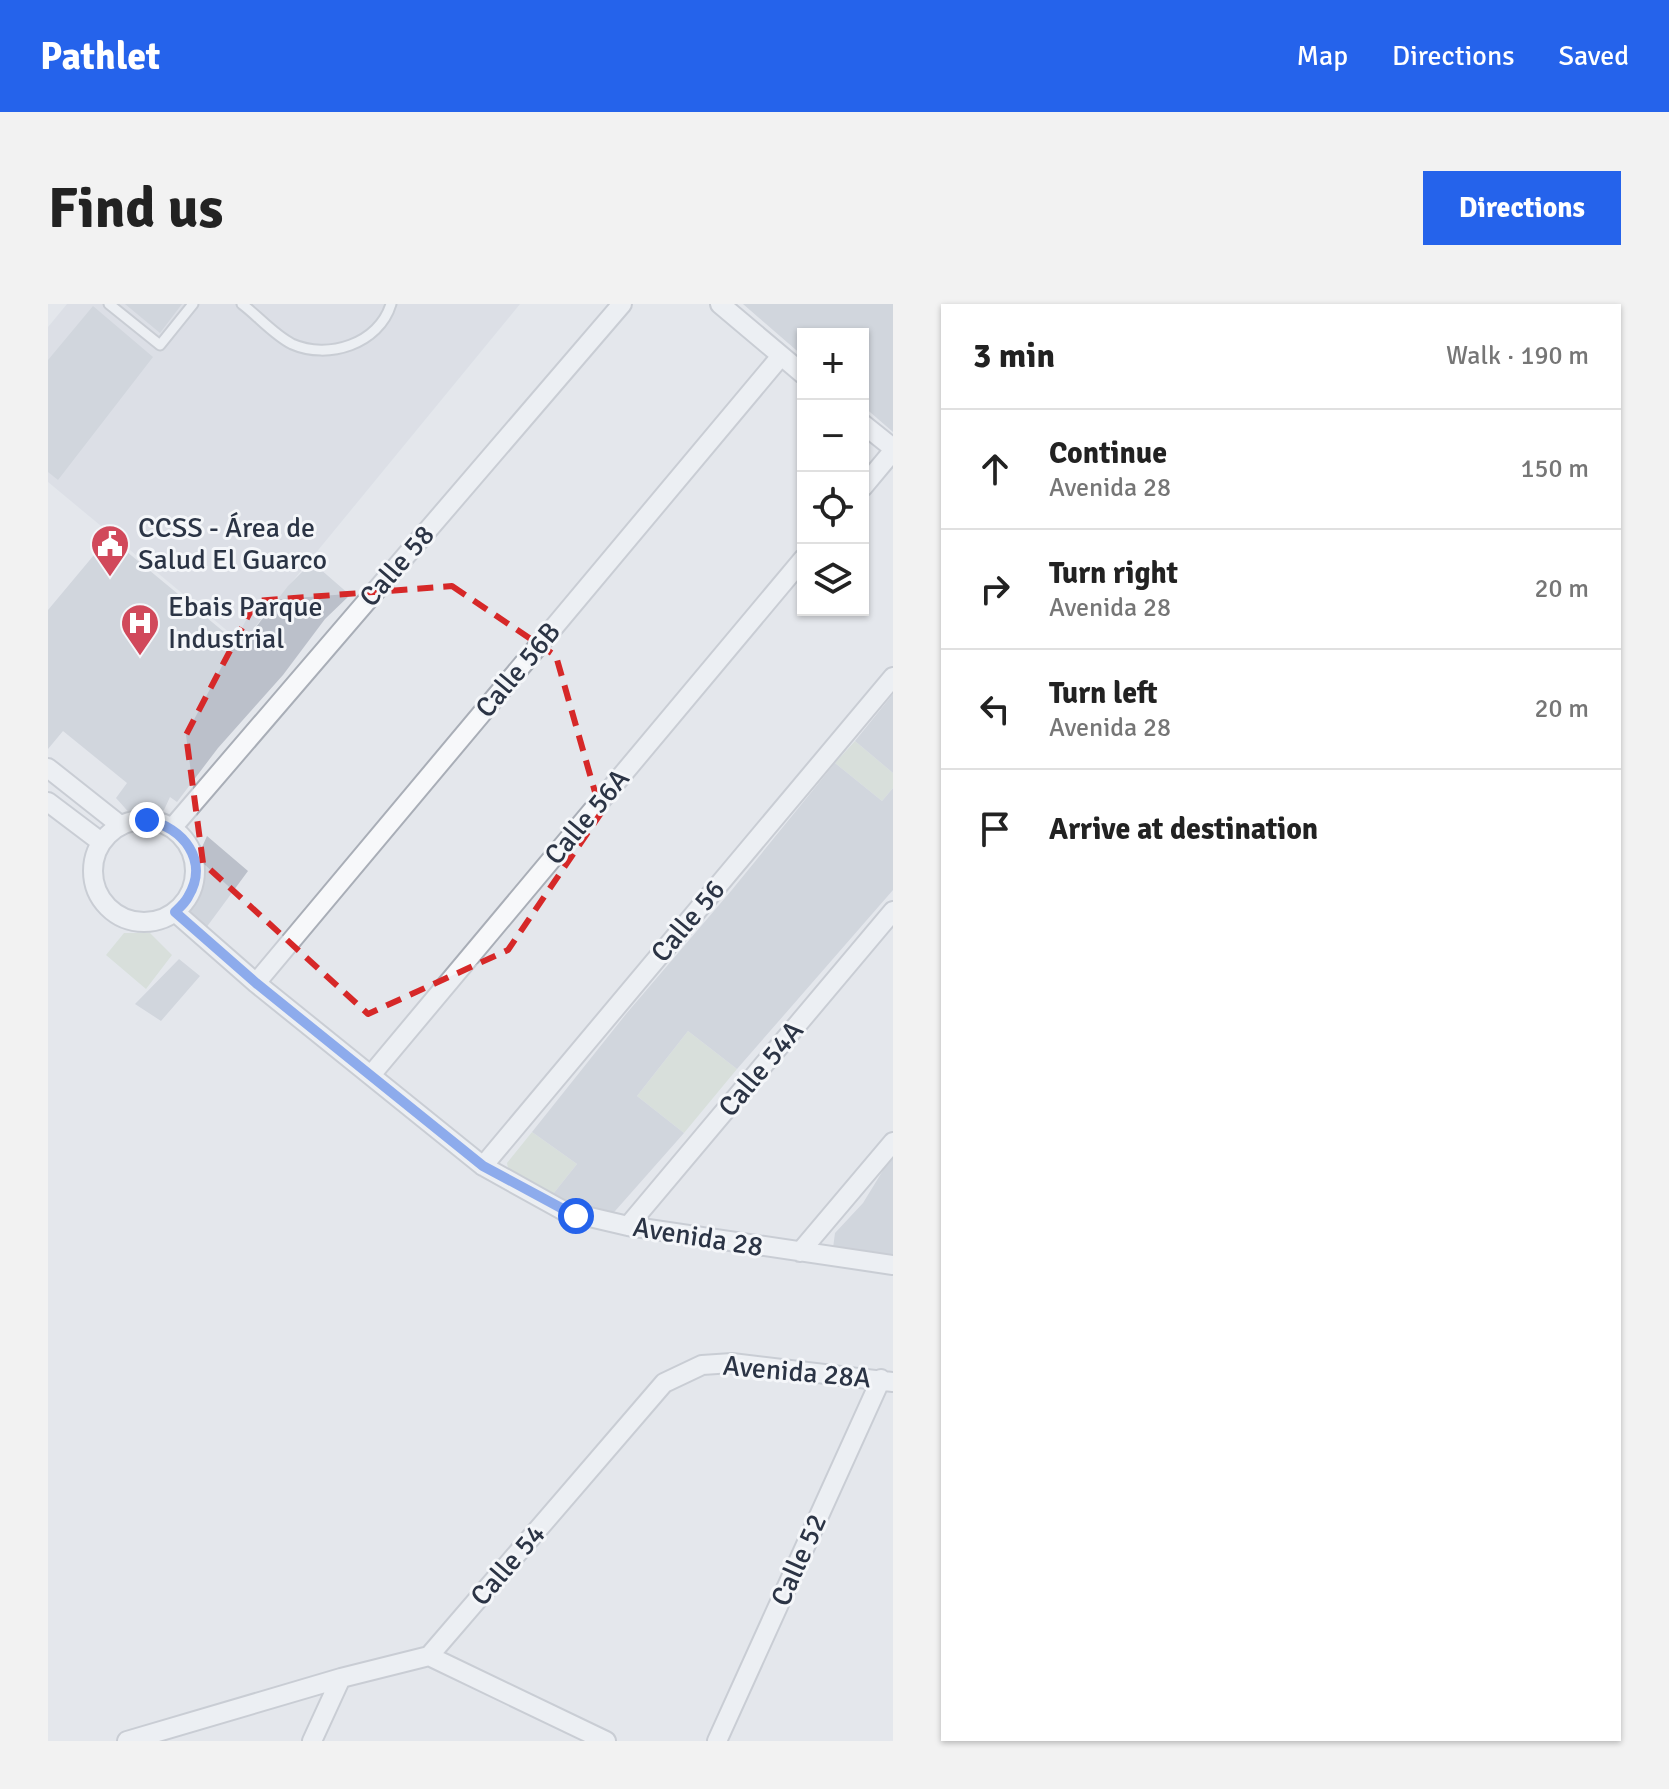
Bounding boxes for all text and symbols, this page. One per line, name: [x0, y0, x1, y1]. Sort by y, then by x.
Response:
text: Pathlet: [40, 33, 160, 80]
text: Map: [1296, 39, 1348, 73]
text: Directions: [1392, 39, 1514, 73]
text: Saved: [1558, 39, 1629, 73]
button: Directions: [1423, 171, 1621, 245]
text: Find us: [48, 174, 223, 243]
map controls: [797, 328, 869, 616]
button: +: [797, 328, 869, 400]
text: 3 min: [973, 335, 1055, 377]
text: Walk · 190 m: [1446, 340, 1589, 372]
button: −: [797, 400, 869, 472]
text: Continue: [1049, 435, 1167, 472]
icon: ahead: [973, 447, 1017, 491]
text: 150 m: [1520, 453, 1589, 485]
button: locate: [797, 472, 869, 544]
text: Avenida 28: [1049, 472, 1171, 504]
place label: CCSS - Área de Salud El Guarco: [138, 511, 327, 577]
street label: Calle 58: [352, 518, 442, 614]
public building icon: CCSS - Área de Salud El Guarco: [89, 523, 131, 578]
button: layers: [797, 544, 869, 616]
text: Turn right: [1049, 555, 1178, 592]
icon: right: [973, 567, 1017, 611]
text: 20 m: [1534, 573, 1589, 605]
place label: Ebais Parque Industrial: [168, 590, 322, 656]
text: Avenida 28: [1049, 592, 1171, 624]
hospital icon: Ebais Parque Industrial: [119, 602, 161, 657]
street label: Calle 56B: [468, 615, 568, 725]
text: Turn left: [1049, 675, 1158, 712]
icon: left: [973, 687, 1017, 731]
text: 20 m: [1534, 693, 1589, 725]
text: Avenida 28: [1049, 712, 1171, 744]
street label: Calle 56A: [537, 762, 637, 872]
route end: [129, 802, 165, 838]
icon: arrive: [973, 807, 1017, 851]
text: Arrive at destination: [1049, 811, 1318, 848]
street label: Calle 56: [644, 873, 732, 969]
street label: Calle 54A: [711, 1014, 811, 1124]
route start: [558, 1198, 594, 1234]
street label: Avenida 28: [630, 1210, 766, 1264]
street label: Avenida 28A: [722, 1349, 872, 1395]
street label: Calle 52: [764, 1509, 834, 1611]
street label: Calle 54: [463, 1517, 553, 1613]

